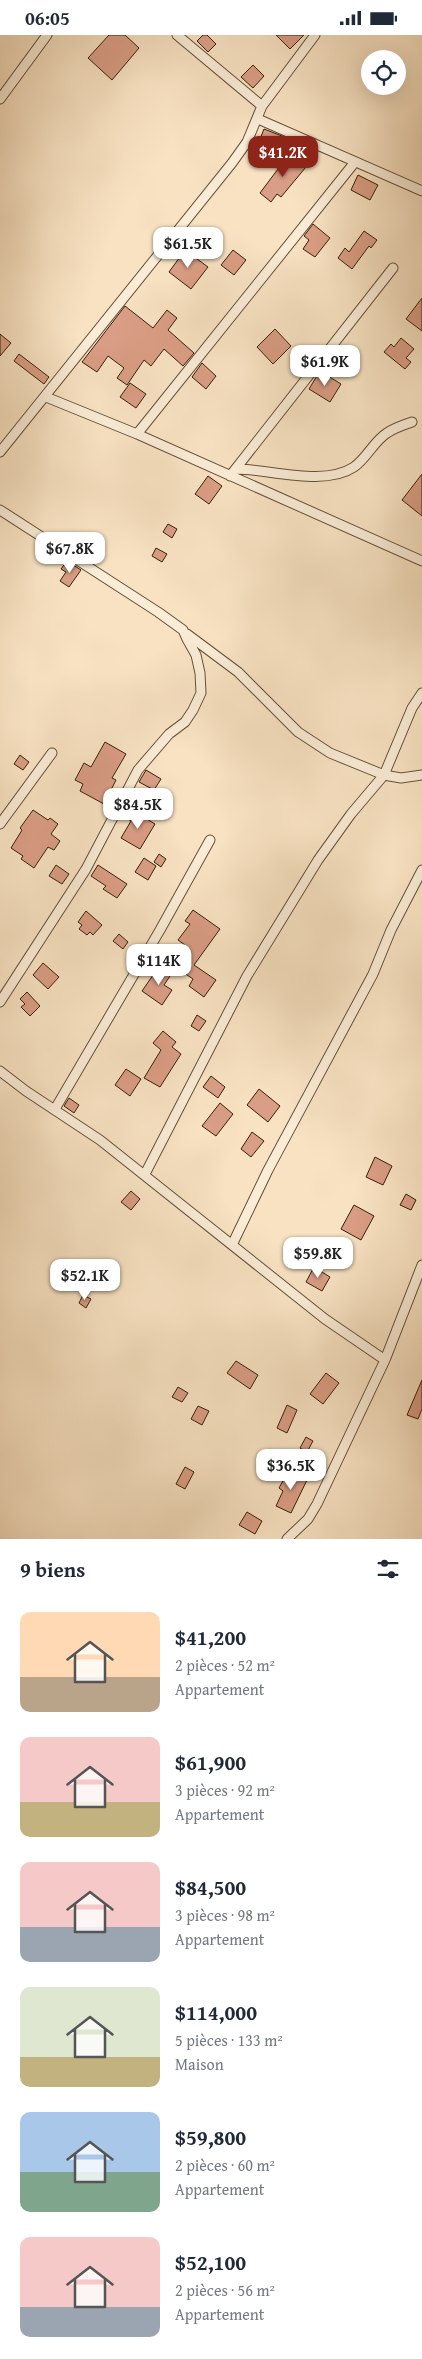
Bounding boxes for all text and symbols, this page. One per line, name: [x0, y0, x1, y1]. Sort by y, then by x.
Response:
text: 06:05: [25, 4, 70, 32]
map controls: [361, 50, 406, 95]
button: locate: [361, 50, 406, 95]
pin: $41.2K: [242, 135, 324, 178]
text: $41.2K: [259, 140, 307, 164]
pin: $61.5K: [147, 227, 229, 269]
text: $61.5K: [164, 231, 212, 255]
pin: $61.9K: [284, 345, 366, 387]
text: $61.9K: [301, 349, 349, 373]
pin: $67.8K: [29, 531, 111, 574]
text: $67.8K: [46, 536, 94, 560]
pin: $84.5K: [97, 787, 179, 830]
text: $84.5K: [114, 792, 162, 816]
pin: $114K: [124, 943, 194, 986]
text: $114K: [137, 948, 181, 972]
pin: $59.8K: [277, 1237, 359, 1279]
text: $59.8K: [294, 1241, 342, 1265]
pin: $52.1K: [44, 1259, 126, 1301]
text: $52.1K: [61, 1263, 109, 1287]
pin: $36.5K: [250, 1449, 332, 1491]
text: $36.5K: [267, 1453, 315, 1477]
text: 9 biens: [20, 1554, 85, 1585]
icon: filters: [374, 1555, 402, 1583]
text: $41,200: [175, 1622, 246, 1653]
icon: home: [60, 1632, 120, 1692]
text: 2 pièces · 52 m²: [175, 1653, 275, 1677]
text: Appartement: [175, 1677, 265, 1701]
text: $61,900: [175, 1747, 246, 1778]
icon: home: [60, 1757, 120, 1817]
text: 3 pièces · 92 m²: [175, 1778, 275, 1802]
text: Appartement: [175, 1802, 265, 1826]
text: $84,500: [175, 1872, 246, 1903]
icon: home: [60, 1882, 120, 1942]
text: 3 pièces · 98 m²: [175, 1903, 275, 1927]
text: Appartement: [175, 1927, 265, 1951]
text: $114,000: [175, 1997, 257, 2028]
icon: home: [60, 2007, 120, 2067]
text: 5 pièces · 133 m²: [175, 2028, 283, 2052]
text: Maison: [175, 2052, 224, 2076]
text: $59,800: [175, 2122, 246, 2153]
icon: home: [60, 2132, 120, 2192]
text: 2 pièces · 60 m²: [175, 2153, 275, 2177]
text: Appartement: [175, 2177, 265, 2201]
text: $52,100: [175, 2247, 246, 2278]
icon: home: [60, 2257, 120, 2317]
text: 2 pièces · 56 m²: [175, 2278, 275, 2302]
text: Appartement: [175, 2302, 265, 2326]

